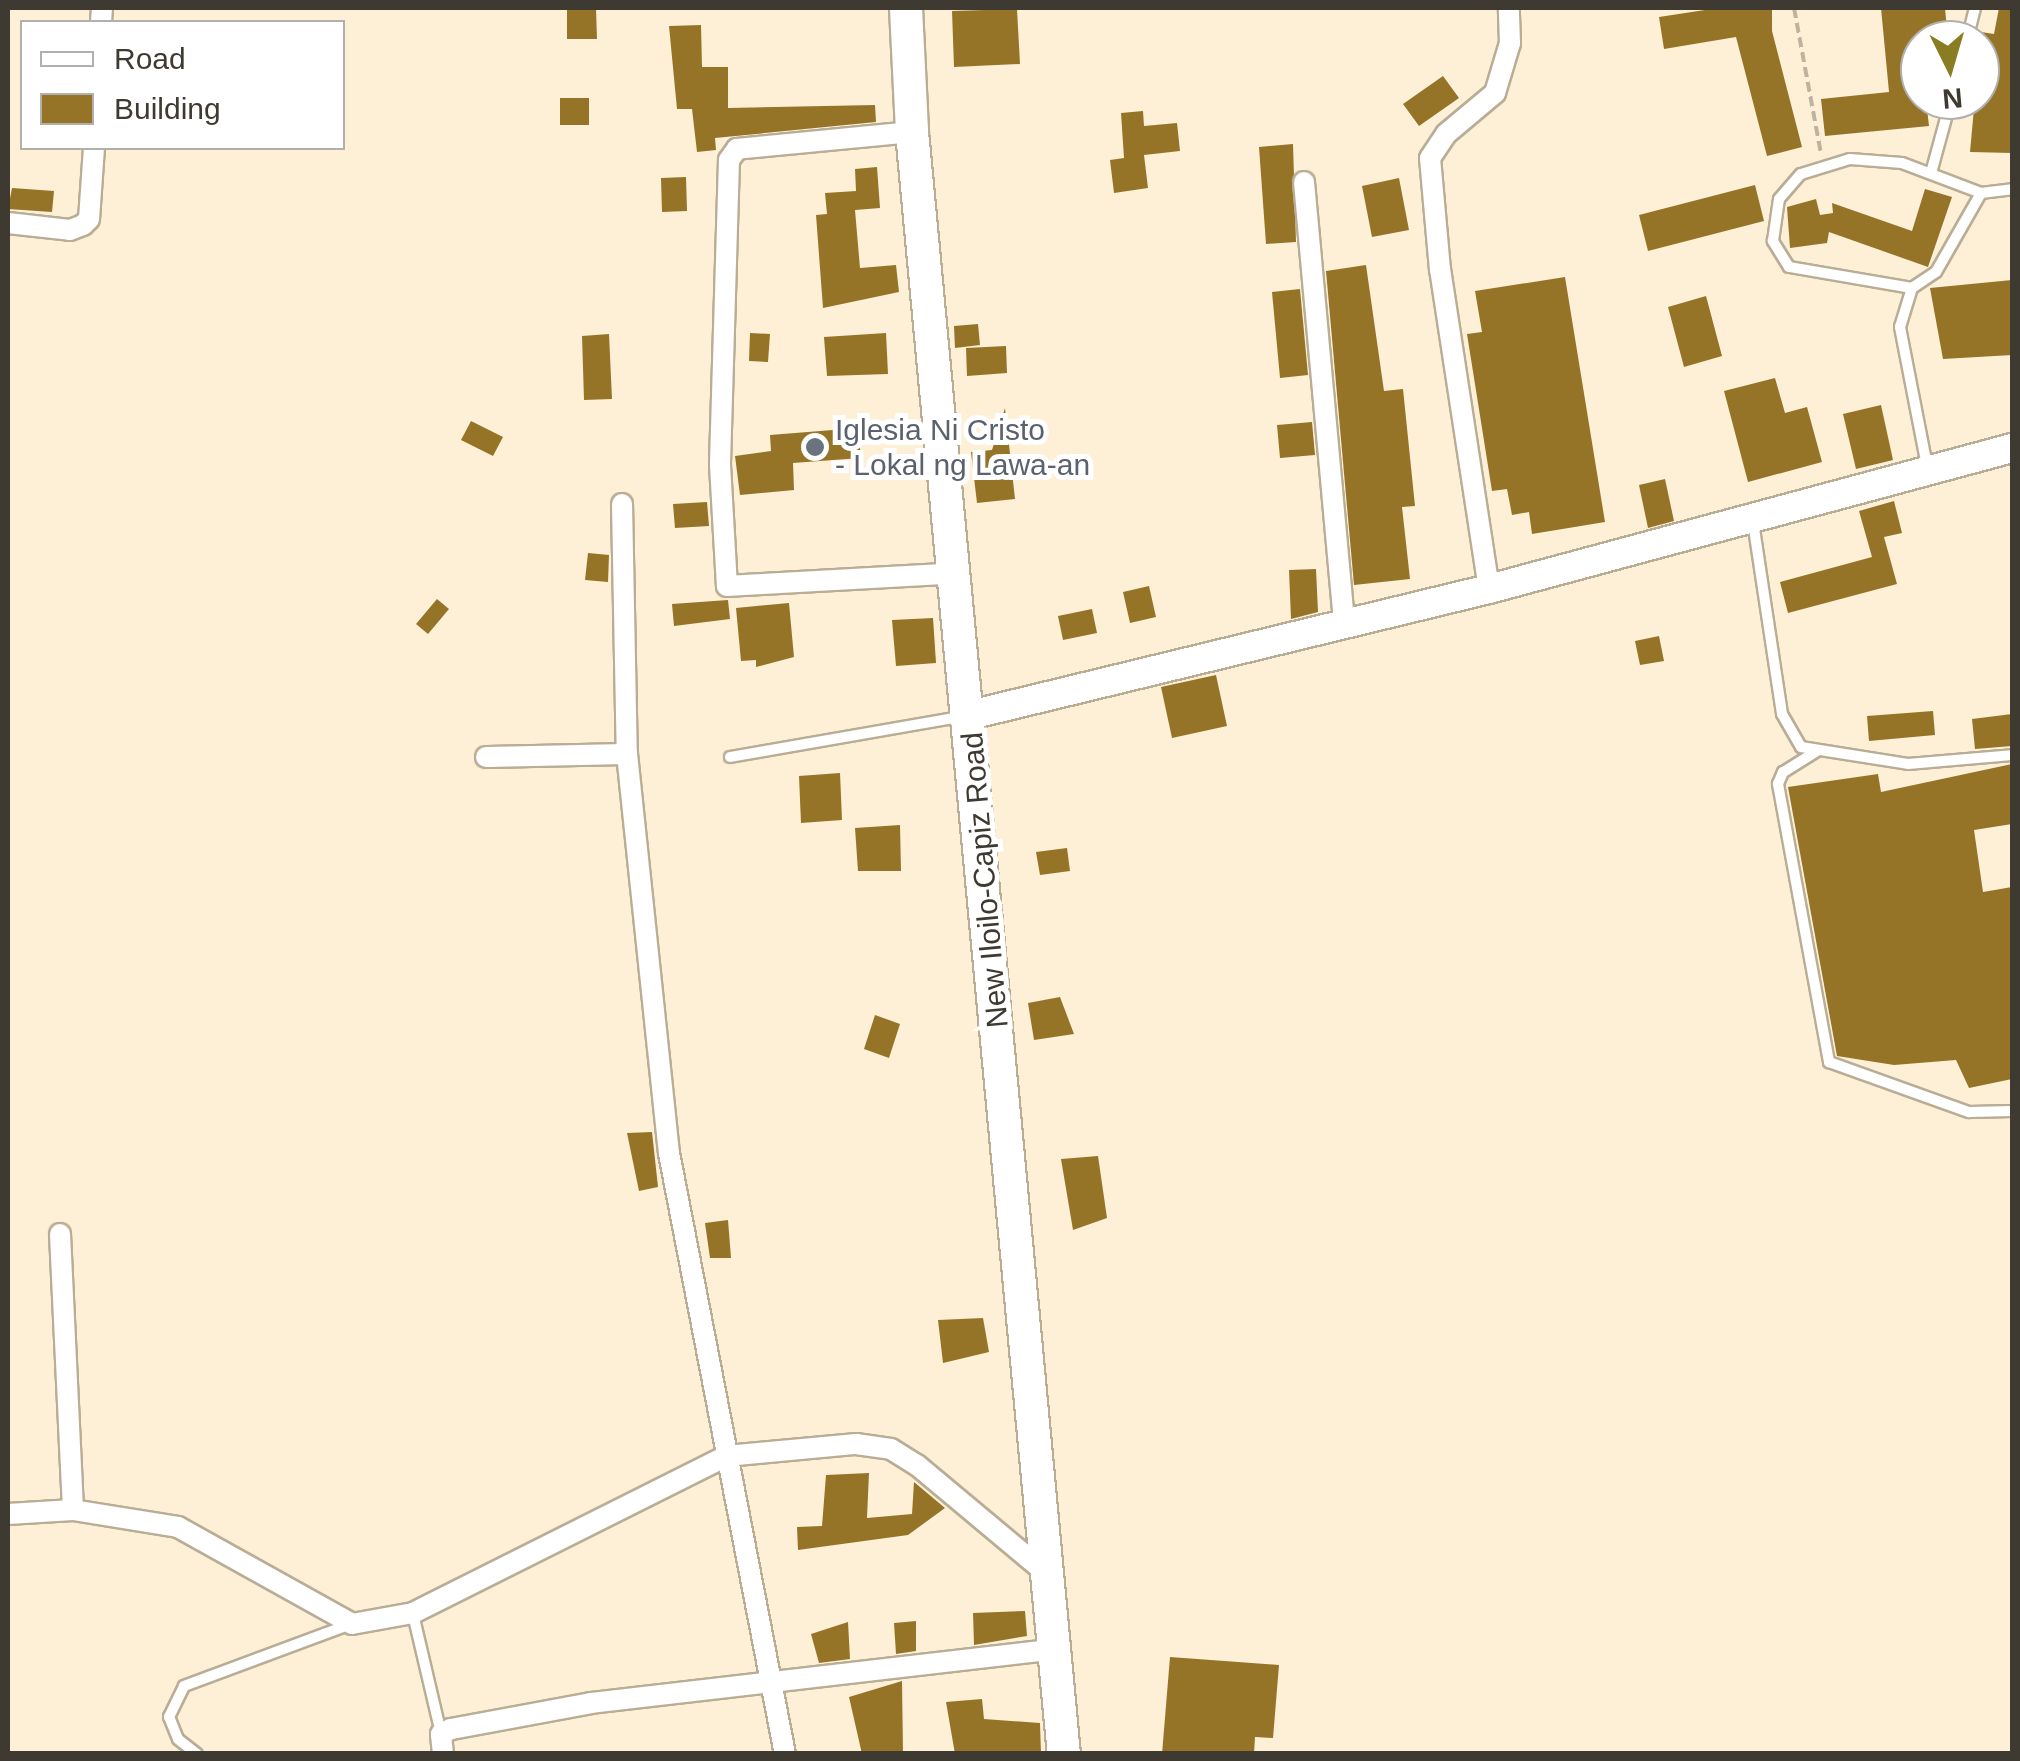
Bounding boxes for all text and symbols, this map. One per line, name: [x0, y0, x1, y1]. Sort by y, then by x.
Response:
legend: [20, 20, 345, 150]
north arrow: [1900, 20, 2000, 120]
text: Road: [114, 42, 186, 75]
text: N: [1941, 82, 1964, 115]
text: Building: [114, 92, 221, 125]
place label: Iglesia Ni Cristo - Lokal ng Lawa-an: [835, 412, 1090, 482]
marker: Iglesia Ni Cristo - Lokal ng Lawa-an: [804, 436, 826, 458]
street label: New Iloilo-Capiz Road: [954, 731, 1016, 1029]

